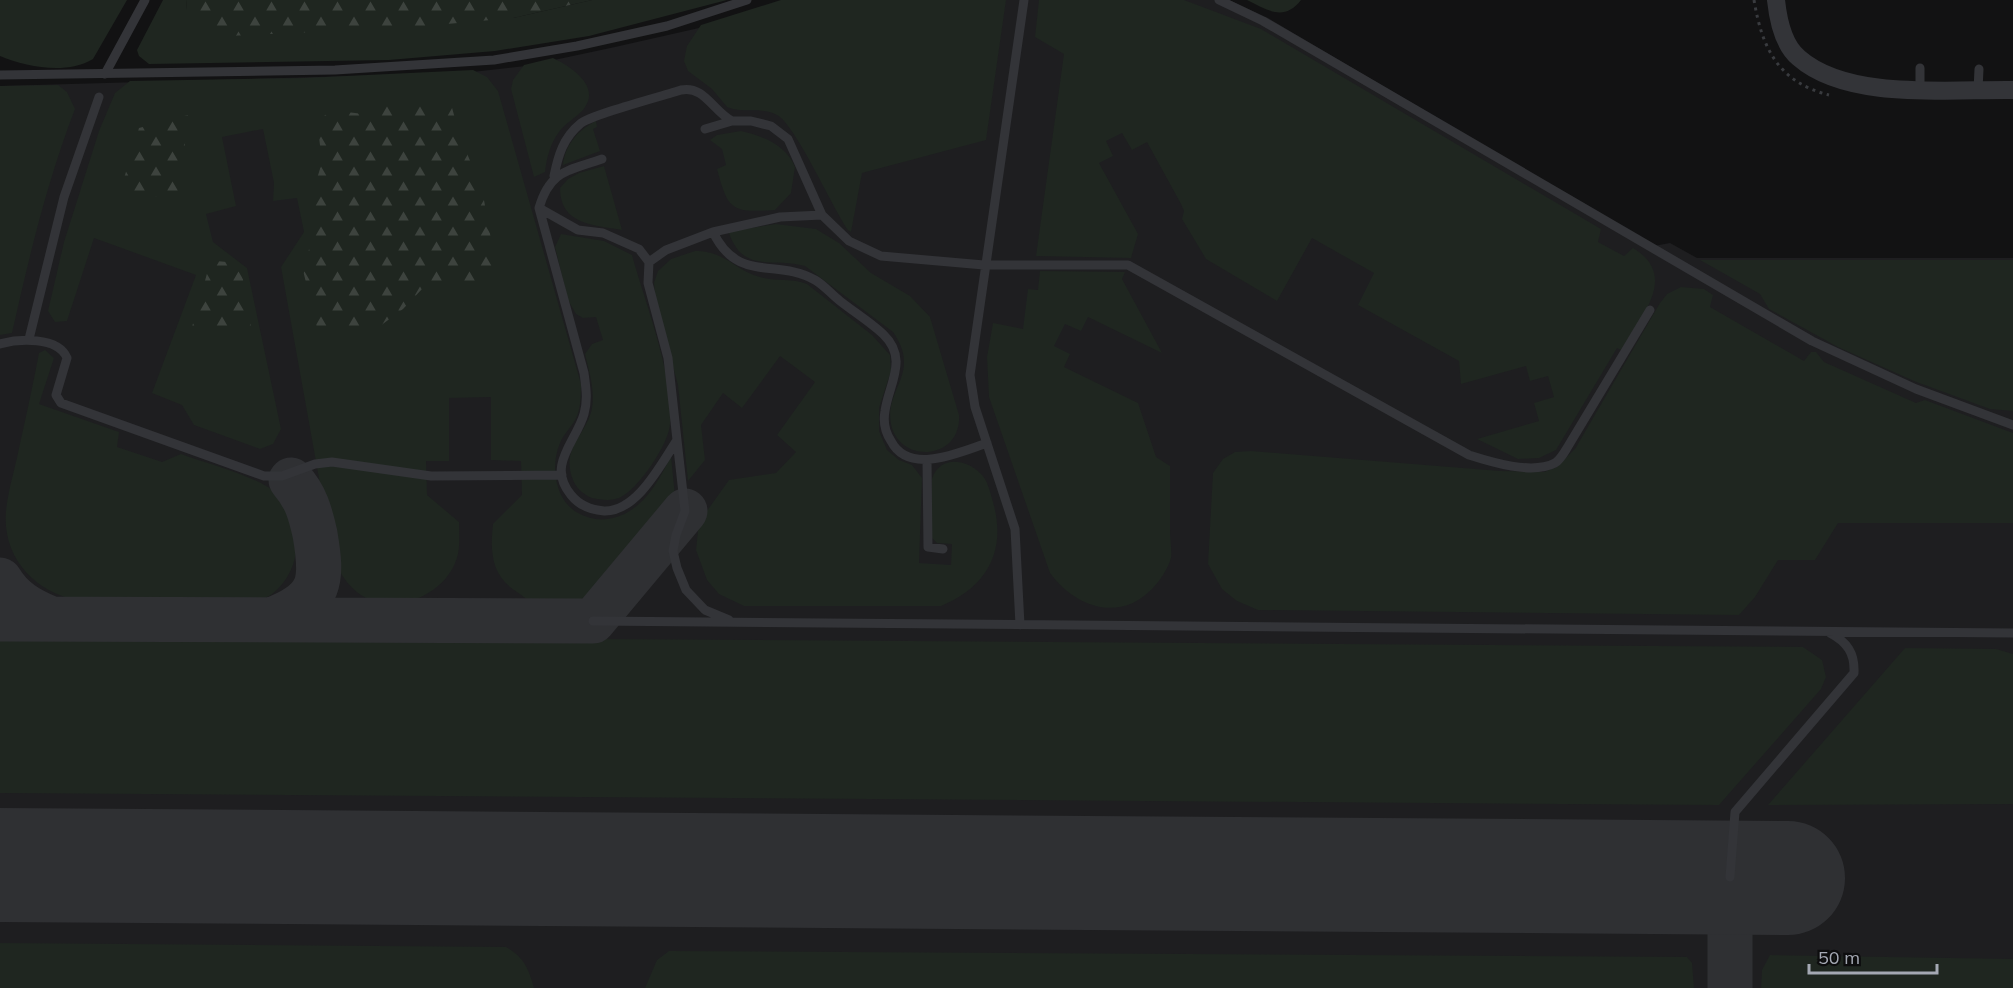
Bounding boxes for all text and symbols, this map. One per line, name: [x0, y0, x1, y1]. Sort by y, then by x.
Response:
scale bar: [1809, 937, 1936, 975]
text: 50 m: [1818, 946, 1860, 969]

